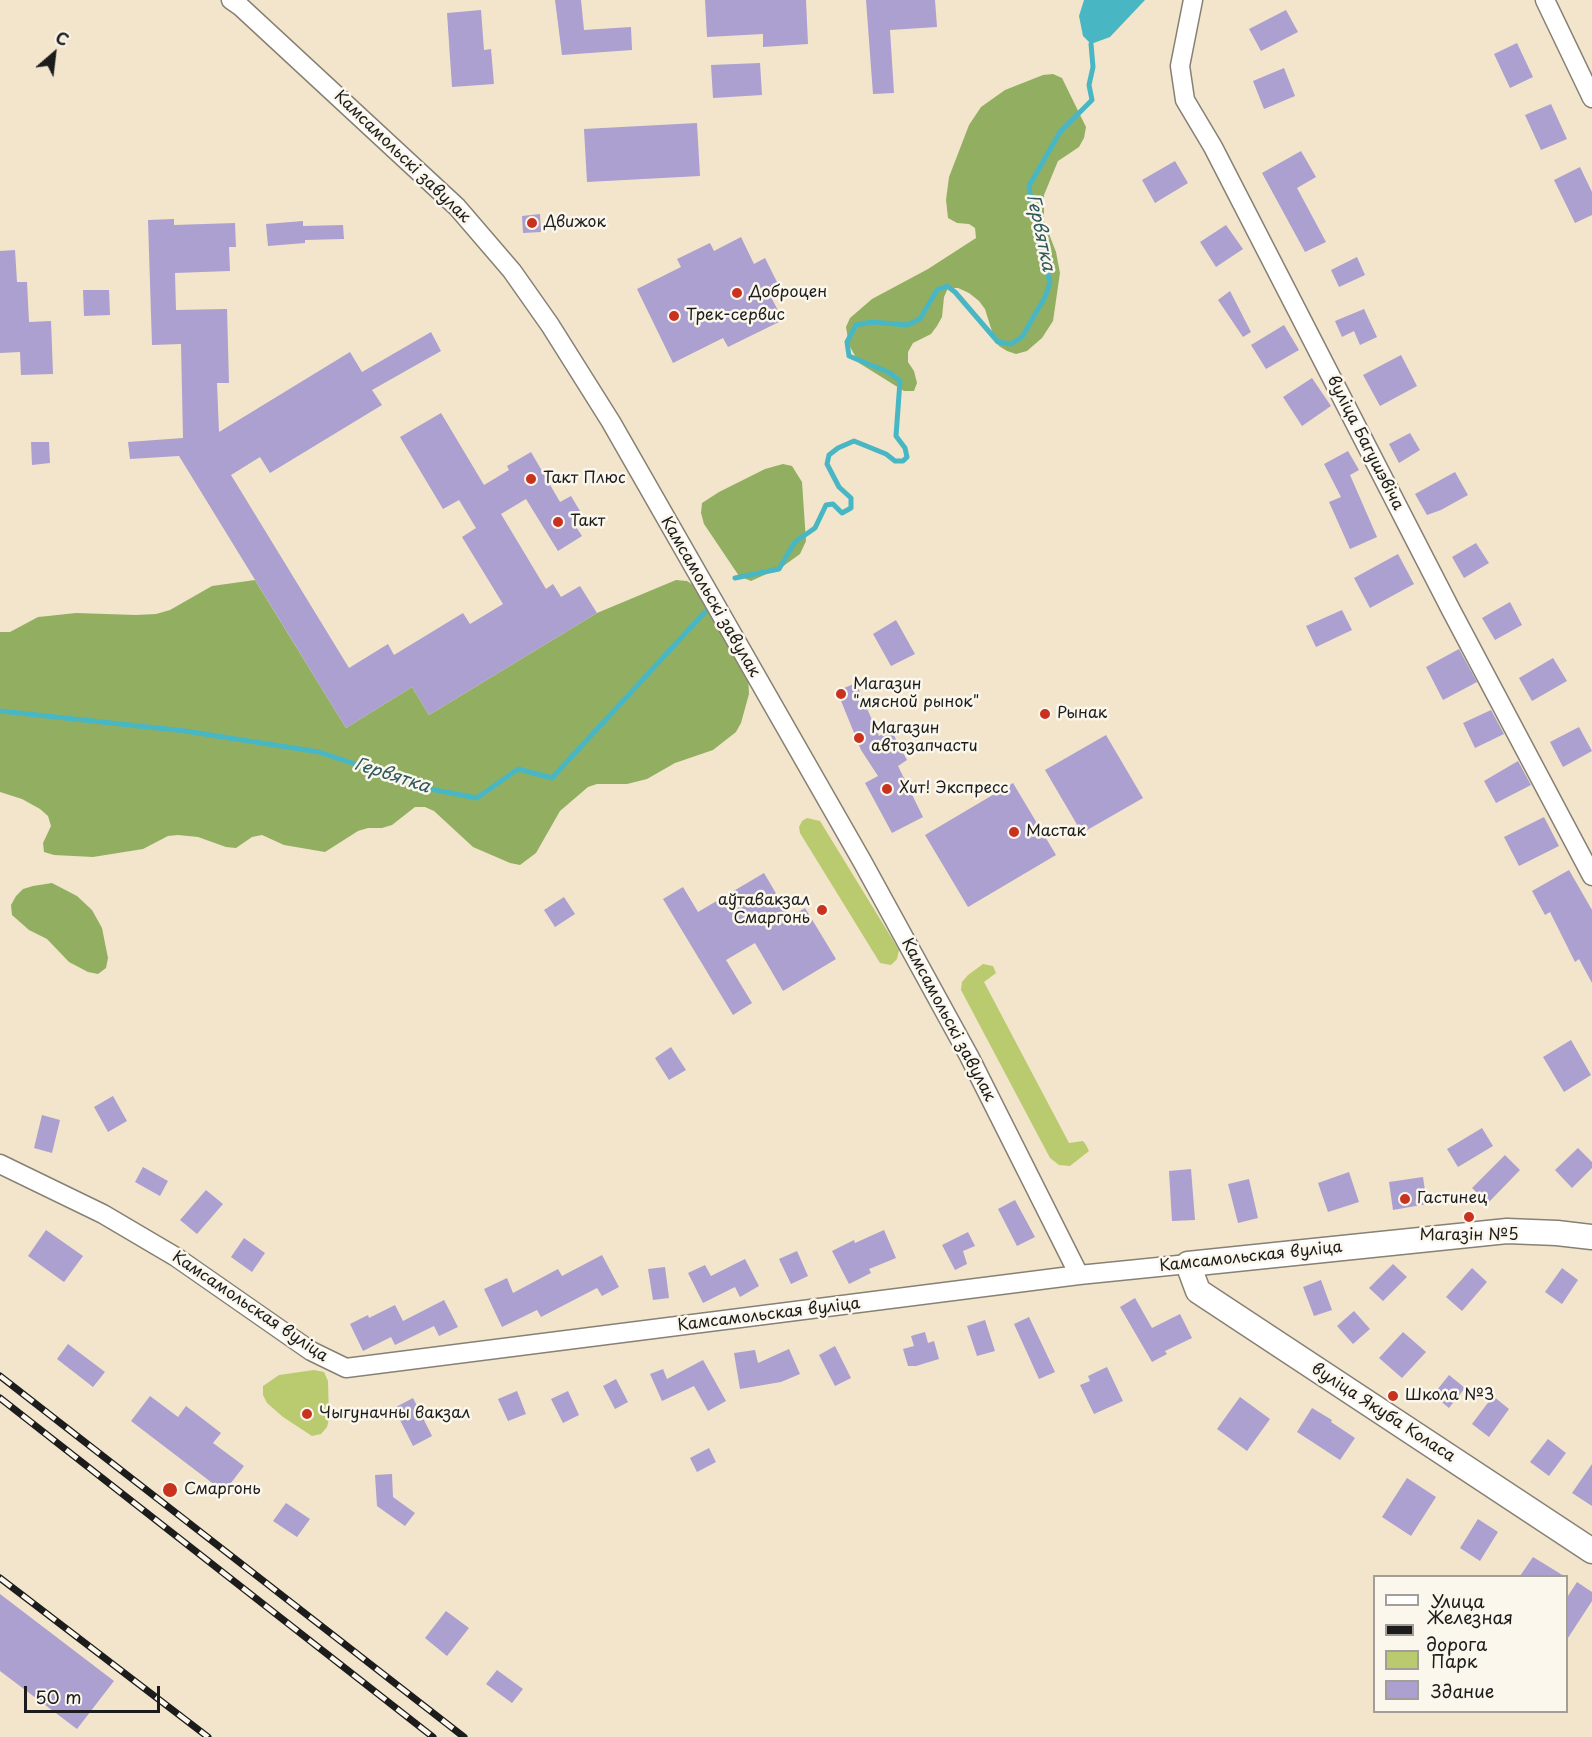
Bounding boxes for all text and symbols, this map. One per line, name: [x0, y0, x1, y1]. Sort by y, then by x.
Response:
north arrow: [24, 24, 84, 84]
text: С: [51, 25, 73, 52]
street label: Камсамольскі завулак: [330, 87, 474, 227]
water label: Гервятка: [1021, 193, 1059, 273]
place label: Движок: [544, 213, 606, 233]
marker: Движок: [525, 216, 539, 230]
place label: Доброцен: [749, 283, 827, 303]
marker: Доброцен: [730, 286, 744, 300]
place label: Трек-сервис: [686, 306, 785, 326]
marker: Трек-сервис: [667, 309, 681, 323]
street label: вуліца Багушэвіча: [1323, 372, 1407, 514]
place label: Такт Плюс: [543, 469, 625, 489]
marker: Такт Плюс: [524, 472, 538, 486]
place label: Такт: [570, 512, 605, 532]
street label: Камсамольскі завулак: [656, 513, 764, 681]
marker: Такт: [551, 515, 565, 529]
place label: Магазин "мясной рынок": [853, 675, 979, 713]
marker: Магазин "мясной рынок": [834, 687, 848, 701]
place label: Рынак: [1057, 704, 1107, 724]
marker: Рынак: [1038, 707, 1052, 721]
place label: Магазин автозапчасти: [871, 719, 977, 757]
marker: Магазин автозапчасти: [852, 731, 866, 745]
water label: Гервятка: [352, 754, 432, 798]
place label: Хит! Экспресс: [899, 779, 1009, 799]
marker: Хит! Экспресс: [880, 782, 894, 796]
place label: Мастак: [1026, 822, 1086, 842]
marker: Мастак: [1007, 825, 1021, 839]
place label: аўтавакзал Смаргонь: [718, 891, 810, 929]
marker: аўтавакзал Смаргонь: [815, 903, 829, 917]
street label: Камсамольскі завулак: [897, 935, 999, 1105]
place label: Гастинец: [1417, 1189, 1487, 1209]
marker: Гастинец: [1398, 1192, 1412, 1206]
marker: Магазін №5: [1462, 1210, 1476, 1224]
place label: Магазін №5: [1420, 1226, 1518, 1246]
street label: Камсамольская вуліца: [1159, 1238, 1343, 1276]
street label: Камсамольская вуліца: [168, 1248, 332, 1366]
street label: Камсамольская вуліца: [677, 1294, 861, 1336]
street label: вуліца Якуба Коласа: [1308, 1359, 1458, 1467]
place label: Школа №3: [1405, 1386, 1494, 1406]
marker: Школа №3: [1386, 1389, 1400, 1403]
place label: Чыгуначны вакзал: [319, 1404, 470, 1424]
marker: Чыгуначны вакзал: [300, 1407, 314, 1421]
place label: Смаргонь: [184, 1480, 261, 1500]
marker: Смаргонь: [161, 1481, 179, 1499]
legend: [1373, 1575, 1568, 1713]
text: Улица: [1431, 1587, 1485, 1614]
text: Железная дорога: [1426, 1603, 1513, 1657]
text: Парк: [1431, 1647, 1477, 1674]
scale bar: [27, 1674, 164, 1712]
text: Здание: [1431, 1677, 1494, 1704]
text: 50 m: [35, 1683, 82, 1710]

